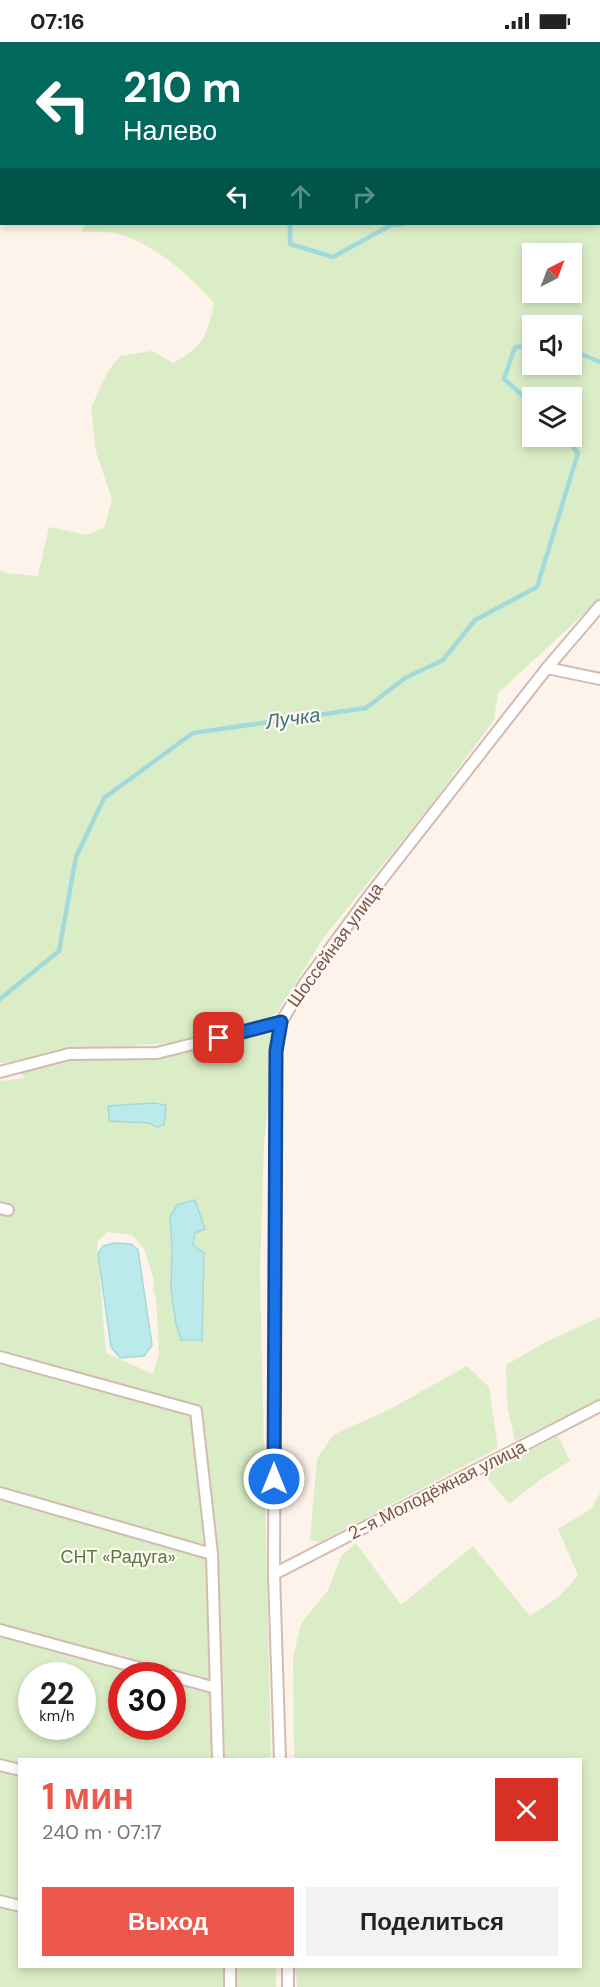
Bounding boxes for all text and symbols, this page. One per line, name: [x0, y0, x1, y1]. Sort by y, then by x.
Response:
text: 07:16: [30, 7, 85, 36]
text: 210 m: [123, 60, 241, 115]
icon: left: [24, 66, 102, 144]
text: Налево: [123, 113, 217, 148]
icon: left: [221, 180, 254, 213]
icon: ahead: [284, 180, 317, 213]
icon: right: [347, 180, 380, 213]
north arrow: [522, 243, 582, 303]
map controls: [522, 243, 582, 447]
button: sound: [522, 315, 582, 375]
button: layers: [522, 387, 582, 447]
water label: Лучка: [262, 701, 322, 735]
street label: Шоссейная улица: [282, 877, 389, 1012]
pin: [193, 1012, 244, 1063]
icon: arrive: [202, 1021, 235, 1054]
street label: 2-я Молодёжная улица: [344, 1434, 531, 1545]
position arrow: [242, 1447, 306, 1511]
park label: СНТ «Радуга»: [60, 1545, 176, 1569]
speed limit sign: 30: [108, 1662, 186, 1740]
text: 22: [40, 1674, 74, 1713]
text: km/h: [39, 1706, 75, 1726]
text: 1 мин: [42, 1773, 134, 1820]
button: close: [495, 1778, 558, 1841]
text: 240 m · 07:17: [42, 1819, 162, 1845]
button: Выход: [42, 1887, 294, 1956]
button: Поделиться: [306, 1887, 558, 1956]

